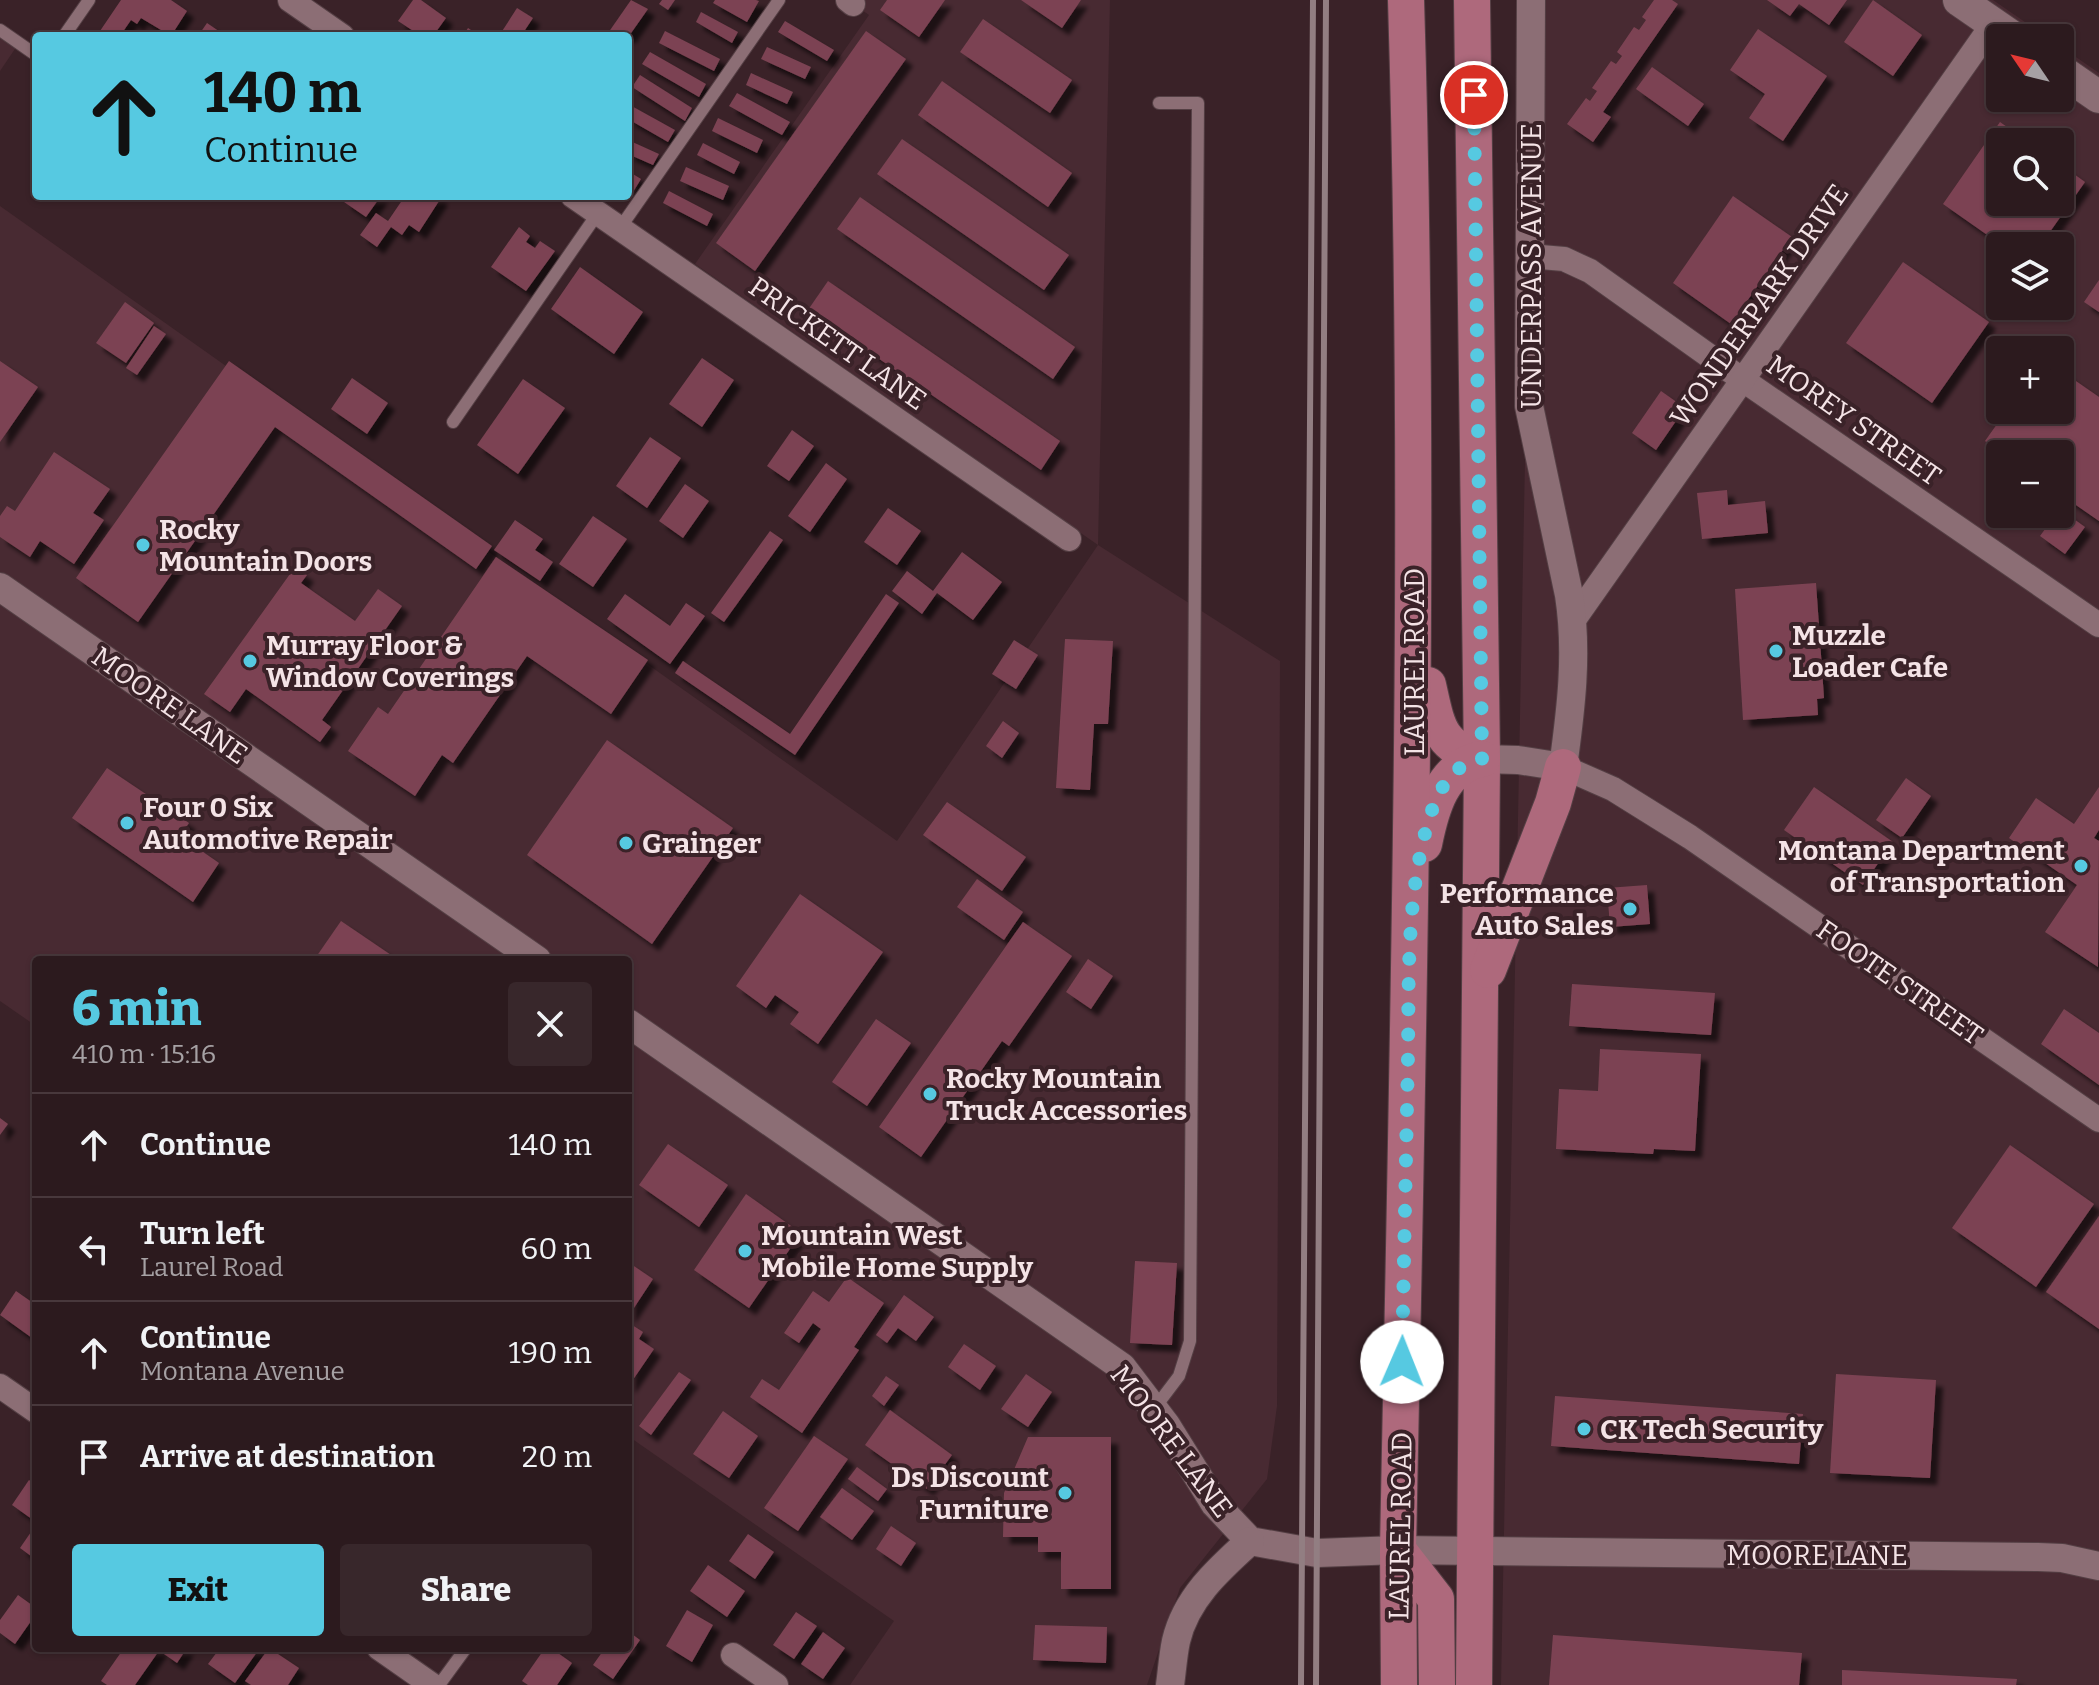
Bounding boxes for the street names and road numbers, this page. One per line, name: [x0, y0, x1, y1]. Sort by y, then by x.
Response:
street label: UNDERPASS AVENUE: [1515, 123, 1548, 409]
street label: WONDERPARK DRIVE: [1663, 178, 1856, 433]
street label: PRICKETT LANE: [743, 270, 933, 417]
street label: MOREY STREET: [1760, 348, 1947, 493]
street label: LAUREL ROAD: [1398, 568, 1431, 756]
street label: MOORE LANE: [86, 640, 254, 771]
street label: FOOTE STREET: [1810, 913, 1989, 1052]
street label: MOORE LANE: [1104, 1359, 1239, 1524]
street label: LAUREL ROAD: [1382, 1432, 1419, 1620]
street label: MOORE LANE: [1726, 1539, 1908, 1572]

